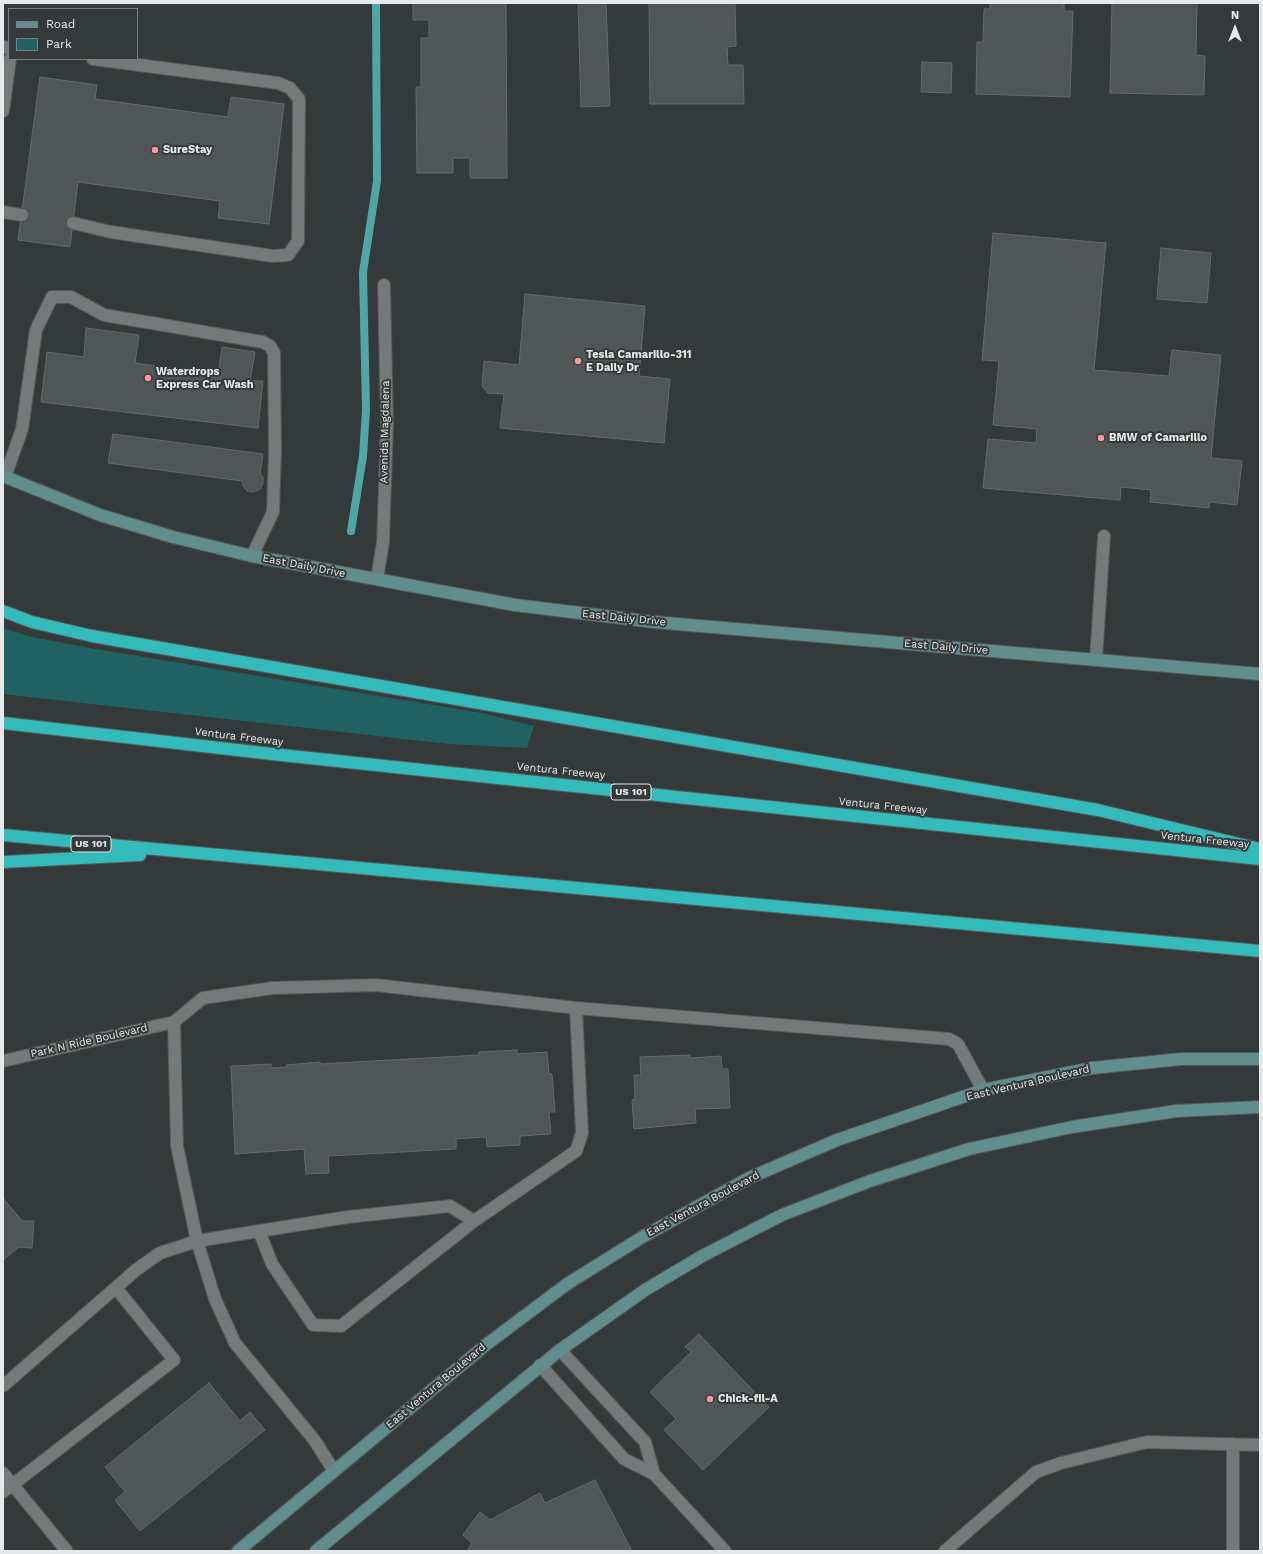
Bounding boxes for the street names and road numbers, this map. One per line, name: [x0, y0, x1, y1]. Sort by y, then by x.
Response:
street label: Avenida Magdalena: [378, 380, 392, 484]
street label: East Daily Drive: [261, 551, 347, 581]
street label: East Daily Drive: [581, 607, 667, 629]
street label: East Daily Drive: [903, 637, 989, 657]
street label: Ventura Freeway: [194, 725, 284, 749]
street label: Ventura Freeway: [516, 760, 606, 782]
road number: US 101: [611, 784, 651, 800]
street label: Ventura Freeway: [838, 795, 928, 817]
street label: Ventura Freeway: [1160, 829, 1250, 851]
road number: US 101: [71, 836, 111, 852]
street label: Park N Ride Boulevard: [29, 1021, 149, 1061]
street label: East Ventura Boulevard: [965, 1062, 1091, 1104]
street label: East Ventura Boulevard: [644, 1169, 762, 1239]
street label: East Ventura Boulevard: [384, 1340, 488, 1432]

